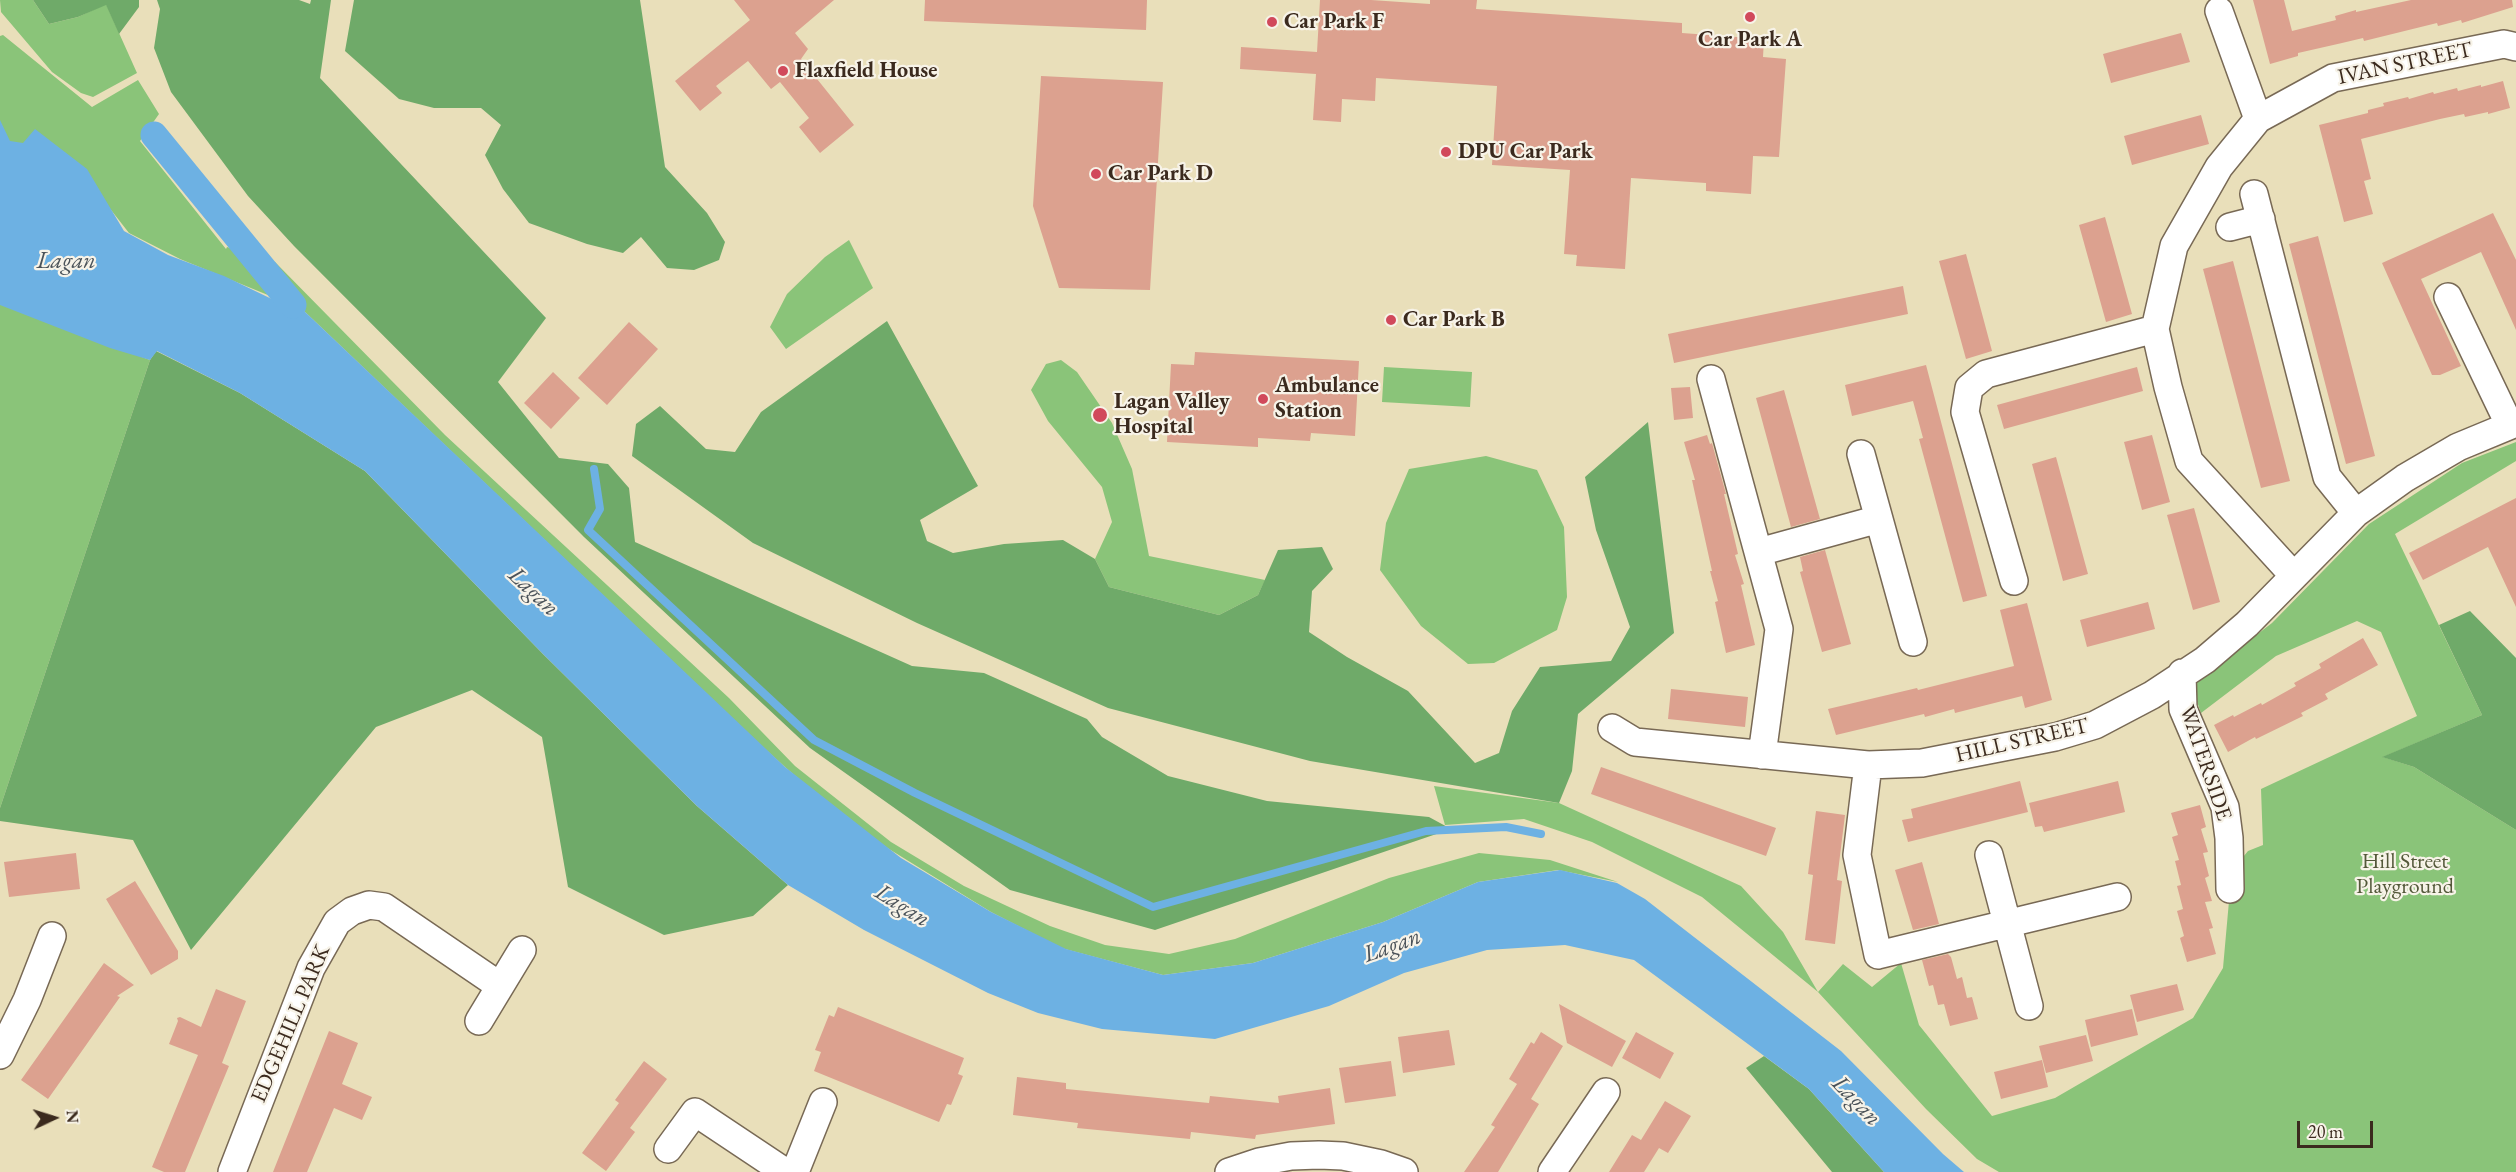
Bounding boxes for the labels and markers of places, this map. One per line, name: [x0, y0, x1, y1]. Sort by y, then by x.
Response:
place label: Car Park F: [1284, 9, 1384, 35]
marker: Car Park A: [1743, 10, 1757, 24]
marker: Car Park F: [1265, 15, 1279, 29]
place label: Car Park A: [1698, 27, 1802, 53]
place label: Flaxfield House: [795, 58, 937, 84]
marker: Flaxfield House: [776, 64, 790, 78]
place label: DPU Car Park: [1458, 139, 1593, 165]
marker: DPU Car Park: [1439, 145, 1453, 159]
place label: Car Park D: [1108, 161, 1213, 187]
marker: Car Park D: [1089, 167, 1103, 181]
place label: Car Park B: [1403, 307, 1505, 333]
marker: Car Park B: [1384, 313, 1398, 327]
place label: Ambulance Station: [1275, 373, 1379, 424]
place label: Lagan Valley Hospital: [1114, 389, 1230, 440]
marker: Ambulance Station: [1256, 392, 1270, 406]
marker: Lagan Valley Hospital: [1091, 406, 1109, 424]

